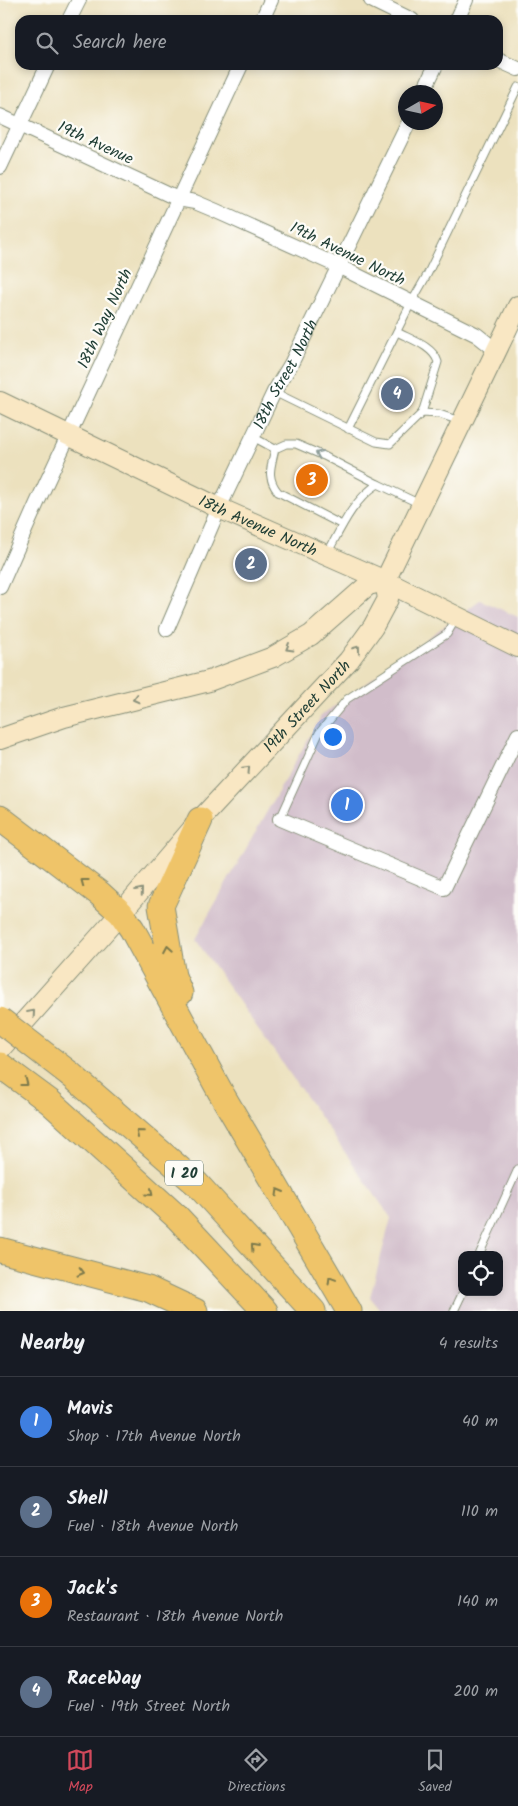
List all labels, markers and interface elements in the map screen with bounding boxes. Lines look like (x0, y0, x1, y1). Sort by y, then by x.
search box (15, 15, 503, 70)
text: Search here (73, 28, 167, 58)
icon: search (33, 29, 61, 57)
north arrow (398, 85, 443, 130)
street label: 19th Avenue (53, 115, 137, 172)
street label: 19th Avenue North (285, 216, 409, 293)
street label: 18th Way North (71, 264, 139, 373)
street label: 18th Street North (247, 315, 325, 434)
pin: 4 (381, 375, 413, 413)
one-way arrow (315, 450, 324, 461)
pin: 3 (296, 461, 328, 499)
street label: 18th Avenue North (194, 489, 321, 564)
pin: 2 (235, 545, 267, 583)
one-way arrow (285, 641, 294, 651)
one-way arrow (351, 646, 359, 655)
street label: 19th Street North (258, 655, 357, 759)
one-way arrow (131, 693, 140, 704)
your location (320, 724, 346, 750)
one-way arrow (241, 766, 250, 775)
pin: 1 (331, 786, 363, 824)
one-way arrow (81, 879, 90, 887)
one-way arrow (134, 888, 143, 897)
one-way arrow (163, 945, 173, 953)
one-way arrow (26, 1009, 35, 1018)
one-way arrow (19, 1078, 28, 1086)
one-way arrow (135, 1130, 144, 1139)
road number: I 20 (165, 1160, 203, 1186)
one-way arrow (145, 1187, 154, 1196)
one-way arrow (275, 1189, 285, 1198)
one-way arrow (251, 1244, 260, 1253)
map controls (458, 1251, 503, 1296)
button: locate (458, 1251, 503, 1296)
one-way arrow (76, 1266, 84, 1276)
one-way arrow (327, 1277, 337, 1286)
text: Nearby (20, 1327, 85, 1360)
text: 4 results (439, 1331, 498, 1356)
text: Mavis (67, 1394, 113, 1424)
text: 1 (34, 1409, 38, 1434)
text: 40 m (462, 1409, 498, 1434)
text: Shop · 17th Avenue North (67, 1424, 241, 1449)
text: Shell (67, 1484, 108, 1514)
text: 2 (31, 1499, 41, 1524)
text: 110 m (461, 1499, 498, 1524)
text: Fuel · 18th Avenue North (67, 1514, 238, 1539)
text: Jack's (67, 1574, 118, 1604)
text: 3 (32, 1589, 40, 1614)
text: 140 m (457, 1589, 498, 1614)
text: Restaurant · 18th Avenue North (67, 1604, 283, 1629)
text: RaceWay (67, 1664, 141, 1694)
text: 4 (32, 1679, 40, 1704)
text: 200 m (454, 1679, 498, 1704)
text: Fuel · 19th Street North (67, 1694, 230, 1719)
tab: Map (66, 1746, 94, 1798)
tab: Directions (227, 1746, 285, 1798)
tab: Saved (418, 1746, 452, 1798)

